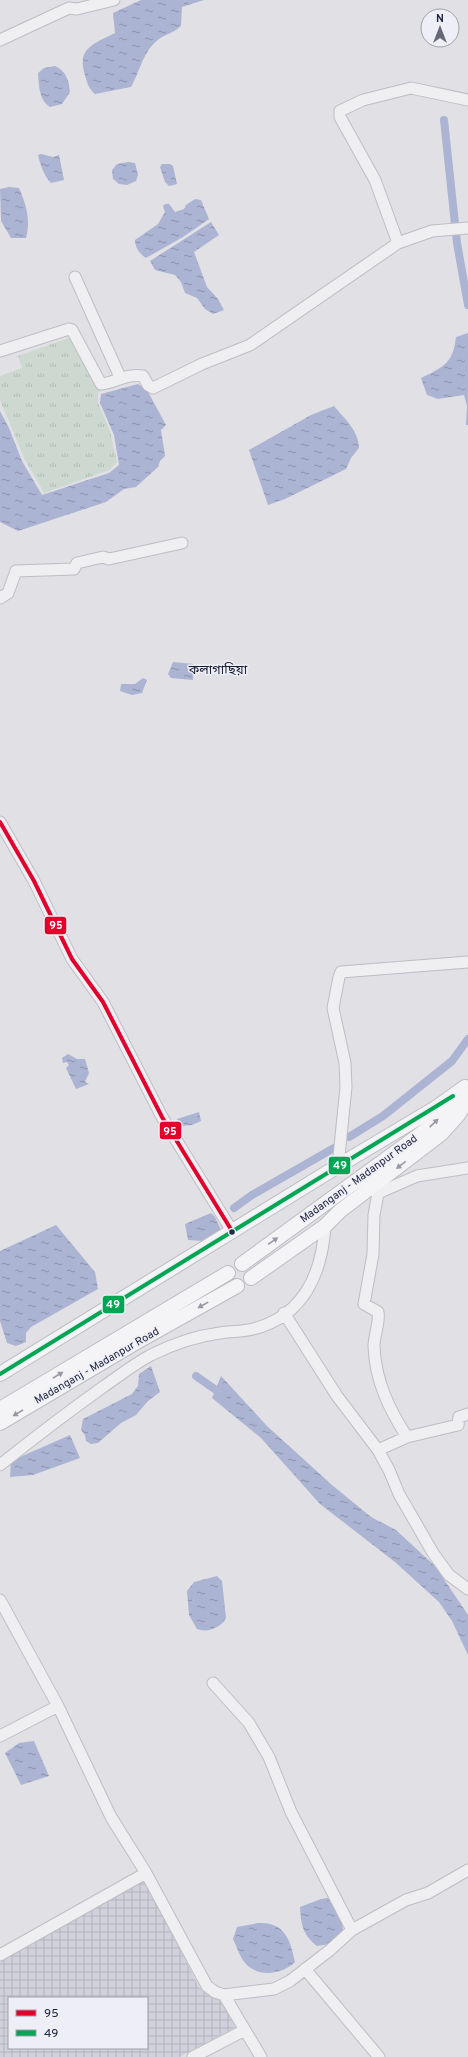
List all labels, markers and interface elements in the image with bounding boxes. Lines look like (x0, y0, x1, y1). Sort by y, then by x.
north arrow (420, 8, 460, 48)
text: N (436, 12, 444, 26)
district label: কলাগাছিয়া (188, 662, 248, 679)
line badge: 95 (44, 916, 67, 935)
text: 95 (49, 919, 63, 933)
one-way arrow (429, 1118, 439, 1128)
line badge: 95 (159, 1121, 182, 1140)
text: 95 (163, 1125, 177, 1139)
street label: Madanganj - Madanpur Road (298, 1132, 420, 1226)
line badge: 49 (328, 1156, 351, 1175)
text: 49 (333, 1159, 347, 1173)
one-way arrow (395, 1160, 406, 1169)
unlabelled marker (227, 1227, 237, 1237)
one-way arrow (268, 1237, 279, 1245)
line badge: 49 (102, 1295, 125, 1314)
text: 49 (106, 1298, 120, 1312)
one-way arrow (197, 1302, 209, 1309)
street label: Madanganj - Madanpur Road (32, 1325, 162, 1407)
one-way arrow (52, 1371, 64, 1378)
one-way arrow (12, 1409, 24, 1416)
legend (8, 1997, 148, 2049)
text: 95 (44, 2006, 59, 2022)
text: 49 (44, 2026, 58, 2042)

